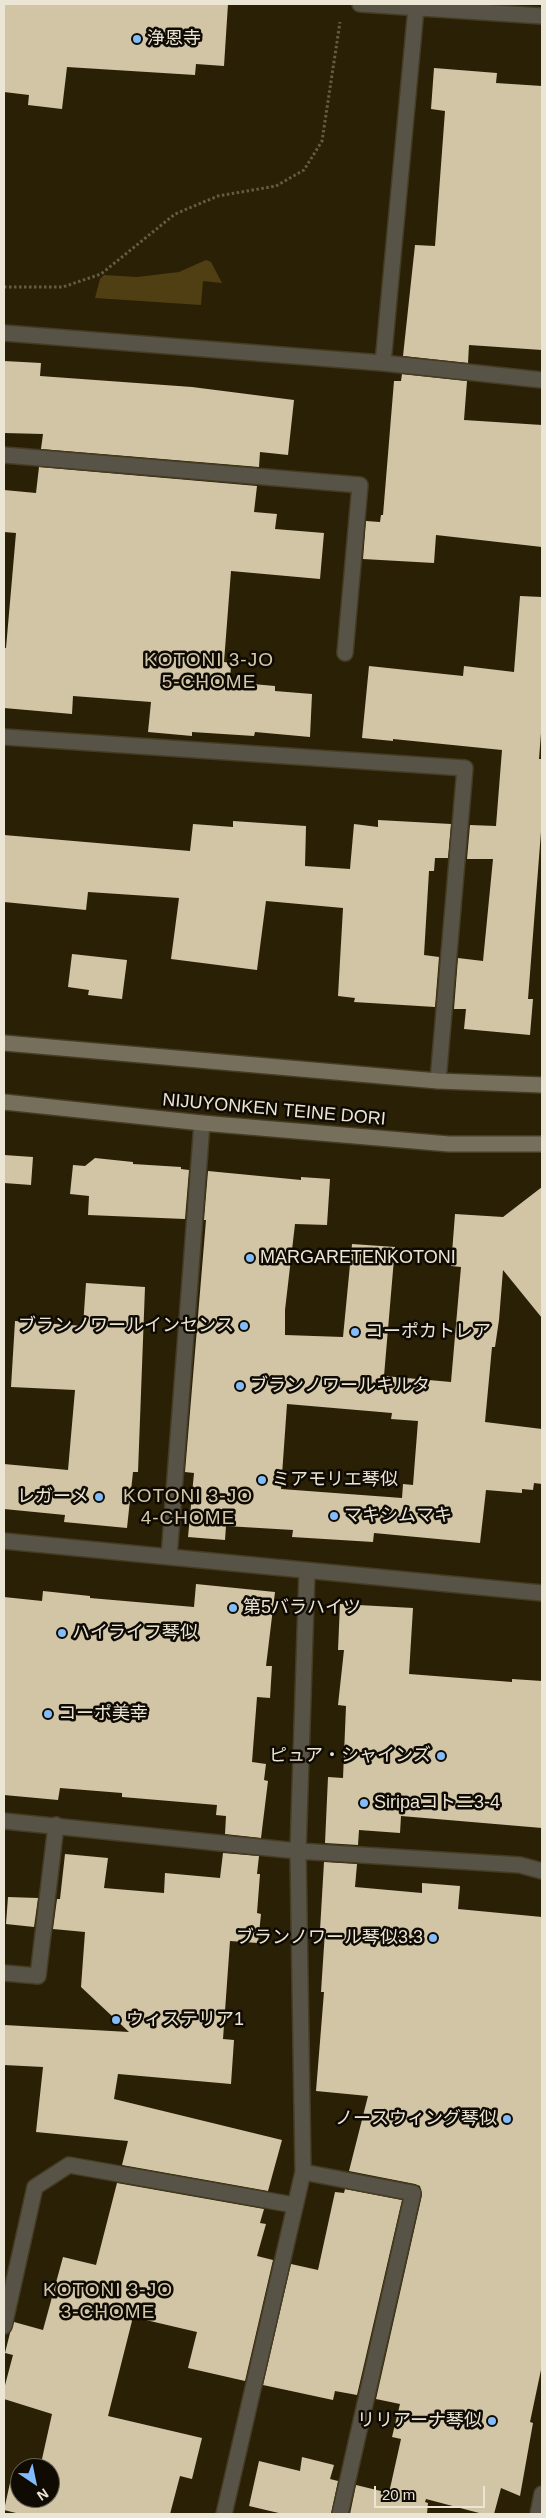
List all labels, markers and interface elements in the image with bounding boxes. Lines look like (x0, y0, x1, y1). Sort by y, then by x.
place label: 浄恩寺 (147, 28, 201, 50)
marker: 浄恩寺 (131, 33, 143, 45)
district label: KOTONI 3-JO 5-CHOME (143, 650, 275, 694)
street label: NIJUYONKEN TEINE DORI (161, 1089, 387, 1131)
place label: MARGARETENKOTONI (260, 1247, 456, 1269)
marker: MARGARETENKOTONI (244, 1252, 256, 1264)
place label: ブランノワールインセンス (18, 1315, 234, 1337)
marker: ブランノワールインセンス (238, 1320, 250, 1332)
place label: コーポカトレア (365, 1321, 491, 1343)
marker: コーポカトレア (349, 1326, 361, 1338)
place label: ブランノワールキルタ (250, 1375, 430, 1397)
marker: ブランノワールキルタ (234, 1380, 246, 1392)
place label: ミアモリエ琴似 (272, 1469, 398, 1491)
marker: ミアモリエ琴似 (256, 1474, 268, 1486)
place label: レガーメ (17, 1486, 89, 1508)
district label: KOTONI 3-JO 4-CHOME (122, 1486, 254, 1530)
marker: レガーメ (93, 1491, 105, 1503)
place label: マキシムマキ (344, 1505, 452, 1527)
marker: マキシムマキ (328, 1510, 340, 1522)
place label: 第5バラハイツ (243, 1597, 361, 1619)
marker: 第5バラハイツ (227, 1602, 239, 1614)
place label: ハイライフ琴似 (72, 1622, 198, 1644)
marker: ハイライフ琴似 (56, 1627, 68, 1639)
place label: コーポ美幸 (58, 1703, 148, 1725)
marker: コーポ美幸 (42, 1708, 54, 1720)
place label: ピュア・シャインズ (269, 1745, 431, 1767)
marker: ピュア・シャインズ (435, 1750, 447, 1762)
place label: Siripaコトニ3-4 (374, 1792, 500, 1814)
marker: Siripaコトニ3-4 (358, 1797, 370, 1809)
place label: ブランノワール琴似3.3 (236, 1927, 423, 1949)
marker: ブランノワール琴似3.3 (427, 1932, 439, 1944)
place label: ウィステリア1 (126, 2009, 244, 2031)
marker: ウィステリア1 (110, 2014, 122, 2026)
place label: ノースウィング琴似 (335, 2108, 497, 2130)
marker: ノースウィング琴似 (501, 2113, 513, 2125)
district label: KOTONI 3-JO 3-CHOME (42, 2280, 174, 2324)
place label: リリアーナ琴似 (357, 2410, 482, 2432)
marker: リリアーナ琴似 (486, 2415, 498, 2427)
north arrow (10, 2458, 60, 2508)
scale bar (376, 2476, 487, 2508)
text: N (34, 2485, 51, 2504)
text: 20 m (382, 2486, 415, 2503)

